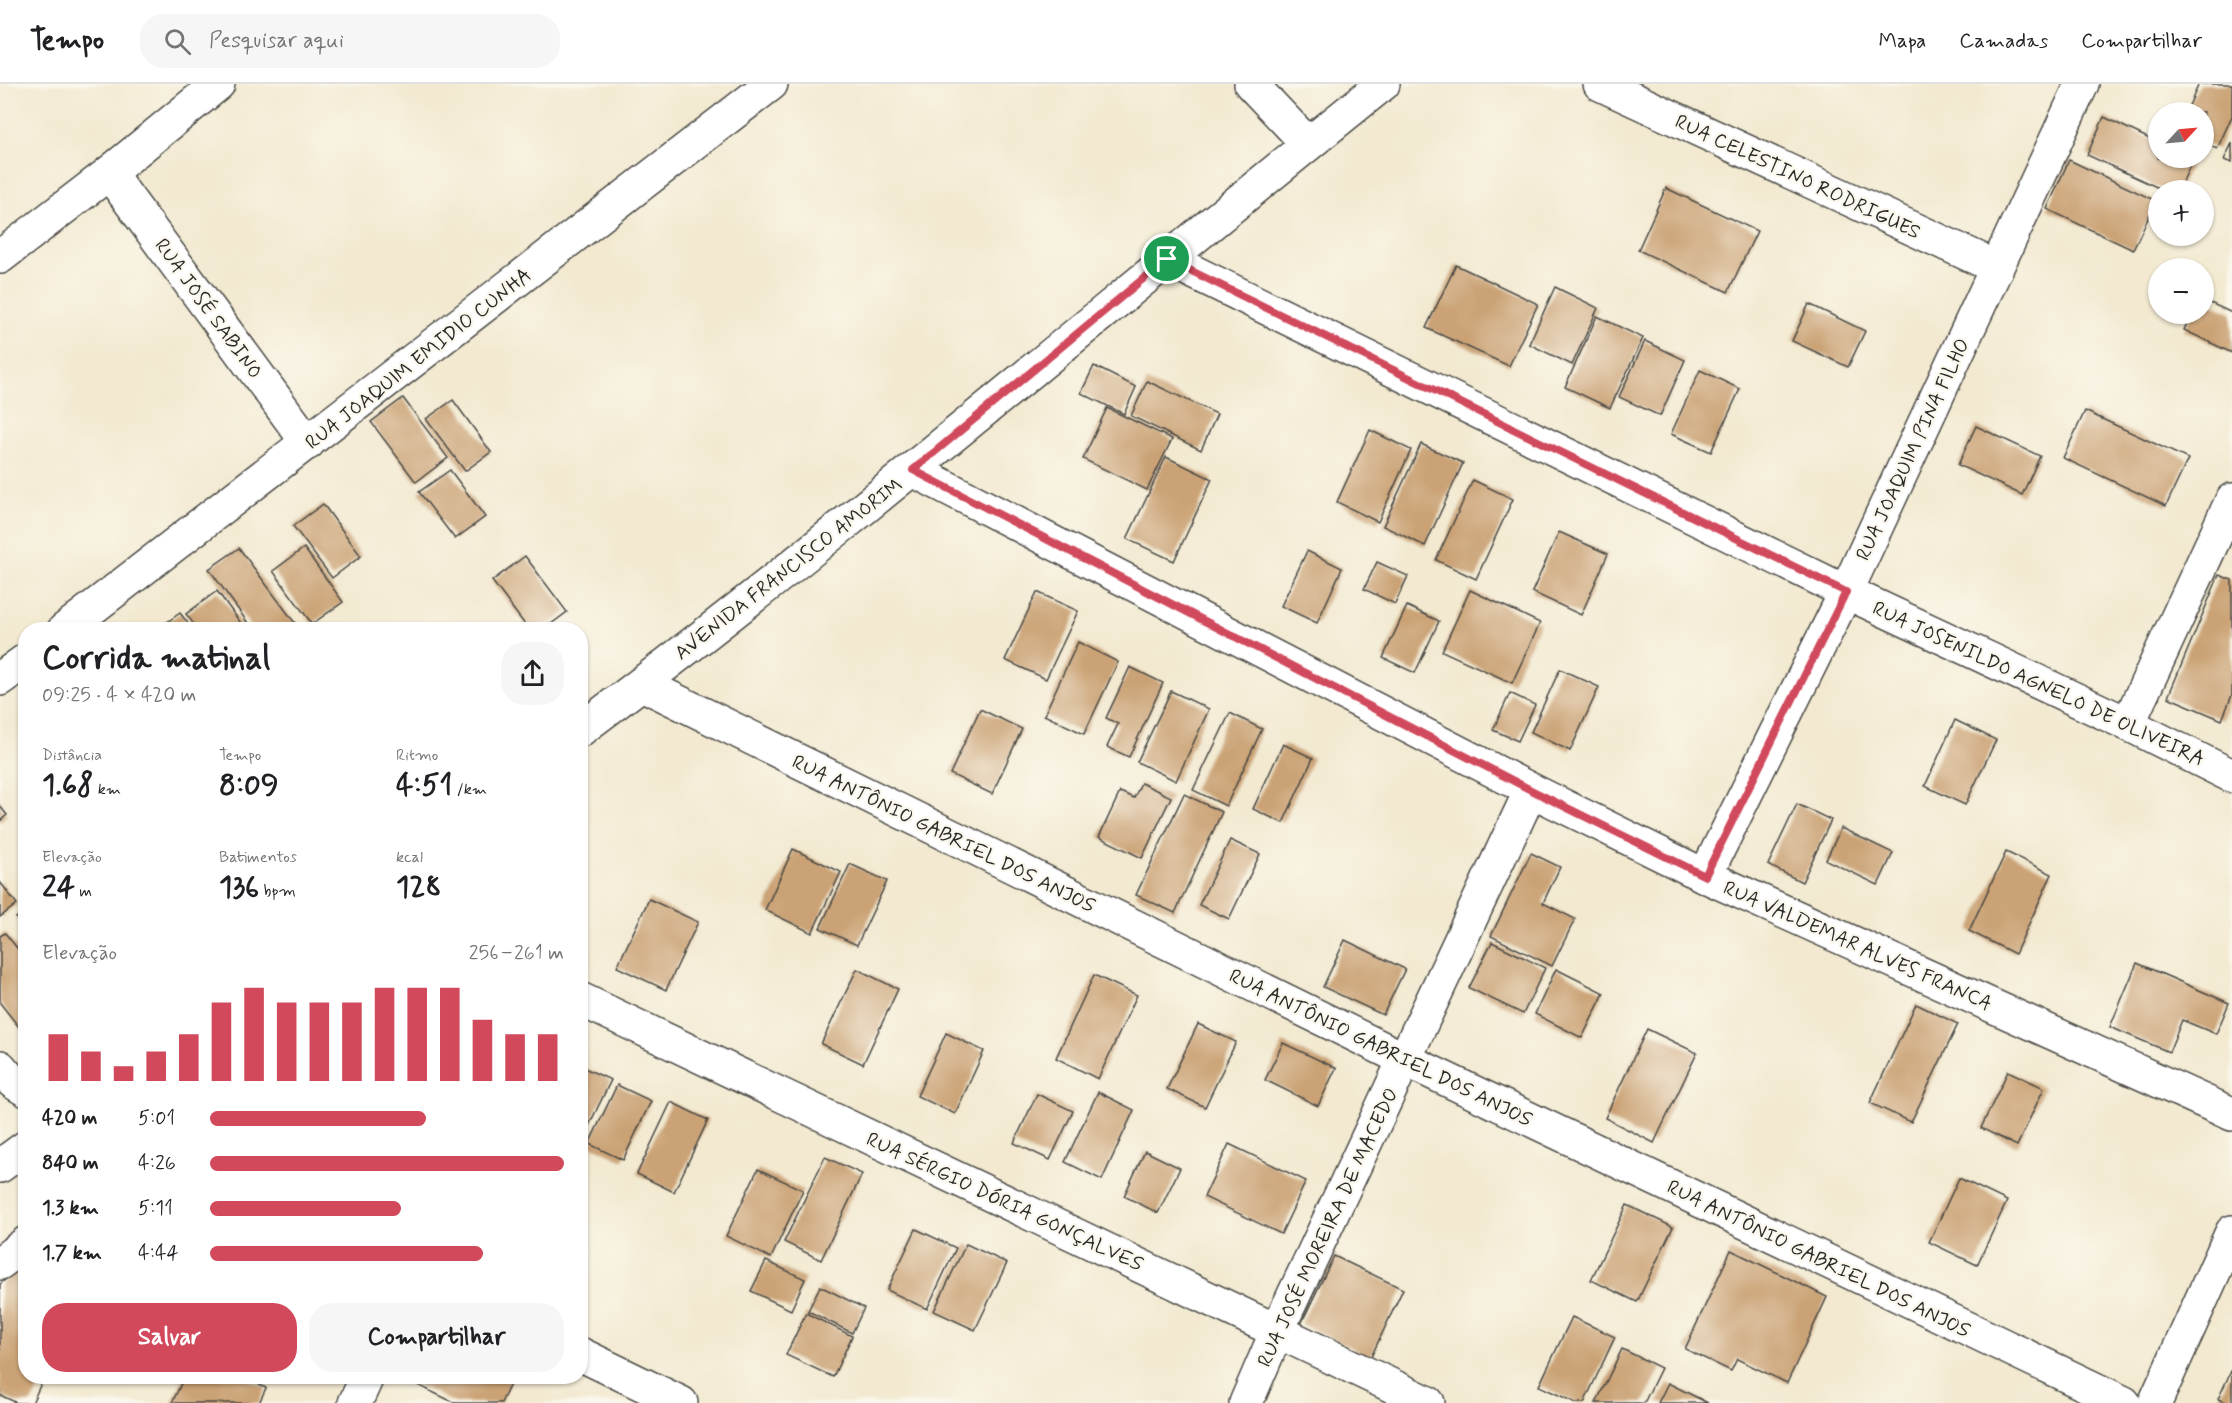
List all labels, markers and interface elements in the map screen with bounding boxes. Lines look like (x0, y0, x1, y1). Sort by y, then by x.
search box (140, 14, 560, 68)
text: Tempo (30, 23, 104, 60)
icon: search (161, 25, 194, 58)
text: Pesquisar aqui (209, 27, 344, 55)
text: Mapa (1878, 27, 1926, 55)
text: Camadas (1959, 27, 2048, 55)
text: Compartilhar (2081, 27, 2202, 55)
north arrow (2148, 102, 2214, 168)
map controls (2148, 102, 2214, 324)
street label: RUA CELESTINO RODRIGUES (1670, 109, 1924, 246)
button: + (2148, 180, 2214, 246)
street label: RUA JOSÉ SABINO (148, 233, 268, 385)
pin (1141, 233, 1192, 284)
icon: arrive (1150, 242, 1183, 275)
button: − (2148, 258, 2214, 324)
street label: RUA JOAQUIM EMIDIO CUNHA (300, 262, 538, 456)
street label: RUA JOAQUIM PINA FILHO (1850, 334, 1977, 565)
street label: AVENIDA FRANCISCO AMORIM (669, 472, 909, 667)
street label: RUA JOSENILDO AGNELO DE OLIVEIRA (1868, 595, 2209, 773)
text: Corrida matinal (42, 637, 270, 681)
button: share (501, 642, 564, 705)
text: 09:25 · 4 × 420 m (42, 682, 197, 709)
text: Distância (42, 745, 102, 766)
text: Tempo (219, 745, 261, 766)
text: Ritmo (396, 745, 438, 766)
street label: RUA ANTÔNIO GABRIEL DOS ANJOS (787, 749, 1100, 920)
text: 1.68 (42, 766, 93, 805)
text: 8:09 (219, 766, 279, 805)
text: 4:51 (396, 766, 452, 805)
text: km (93, 779, 121, 800)
text: /km (452, 779, 487, 800)
text: Elevação (42, 847, 102, 868)
text: Batimentos (219, 847, 297, 868)
text: kcal (396, 847, 423, 868)
text: 24 (42, 868, 75, 907)
text: 136 (219, 868, 259, 907)
text: 128 (396, 868, 441, 907)
street label: RUA VALDEMAR ALVES FRANCA (1719, 875, 1996, 1018)
text: m (75, 881, 92, 902)
text: bpm (259, 881, 296, 902)
text: Elevação (42, 940, 117, 967)
text: 256–261 m (469, 940, 564, 967)
street label: RUA ANTÔNIO GABRIEL DOS ANJOS (1224, 963, 1537, 1134)
street label: RUA JOSÉ MOREIRA DE MACEDO (1252, 1084, 1405, 1372)
text: 420 m (42, 1105, 98, 1132)
text: 5:01 (138, 1105, 175, 1132)
street label: RUA SÉRGIO DÓRIA GONÇALVES (862, 1126, 1147, 1278)
text: 840 m (42, 1150, 99, 1177)
text: 4:26 (138, 1150, 176, 1177)
street label: RUA ANTÔNIO GABRIEL DOS ANJOS (1662, 1174, 1975, 1345)
text: 1.3 km (42, 1195, 99, 1222)
text: 5:11 (138, 1195, 173, 1222)
text: 1.7 km (42, 1240, 102, 1267)
text: 4:44 (138, 1240, 179, 1267)
button: Salvar (42, 1303, 297, 1372)
button: Compartilhar (309, 1303, 564, 1372)

